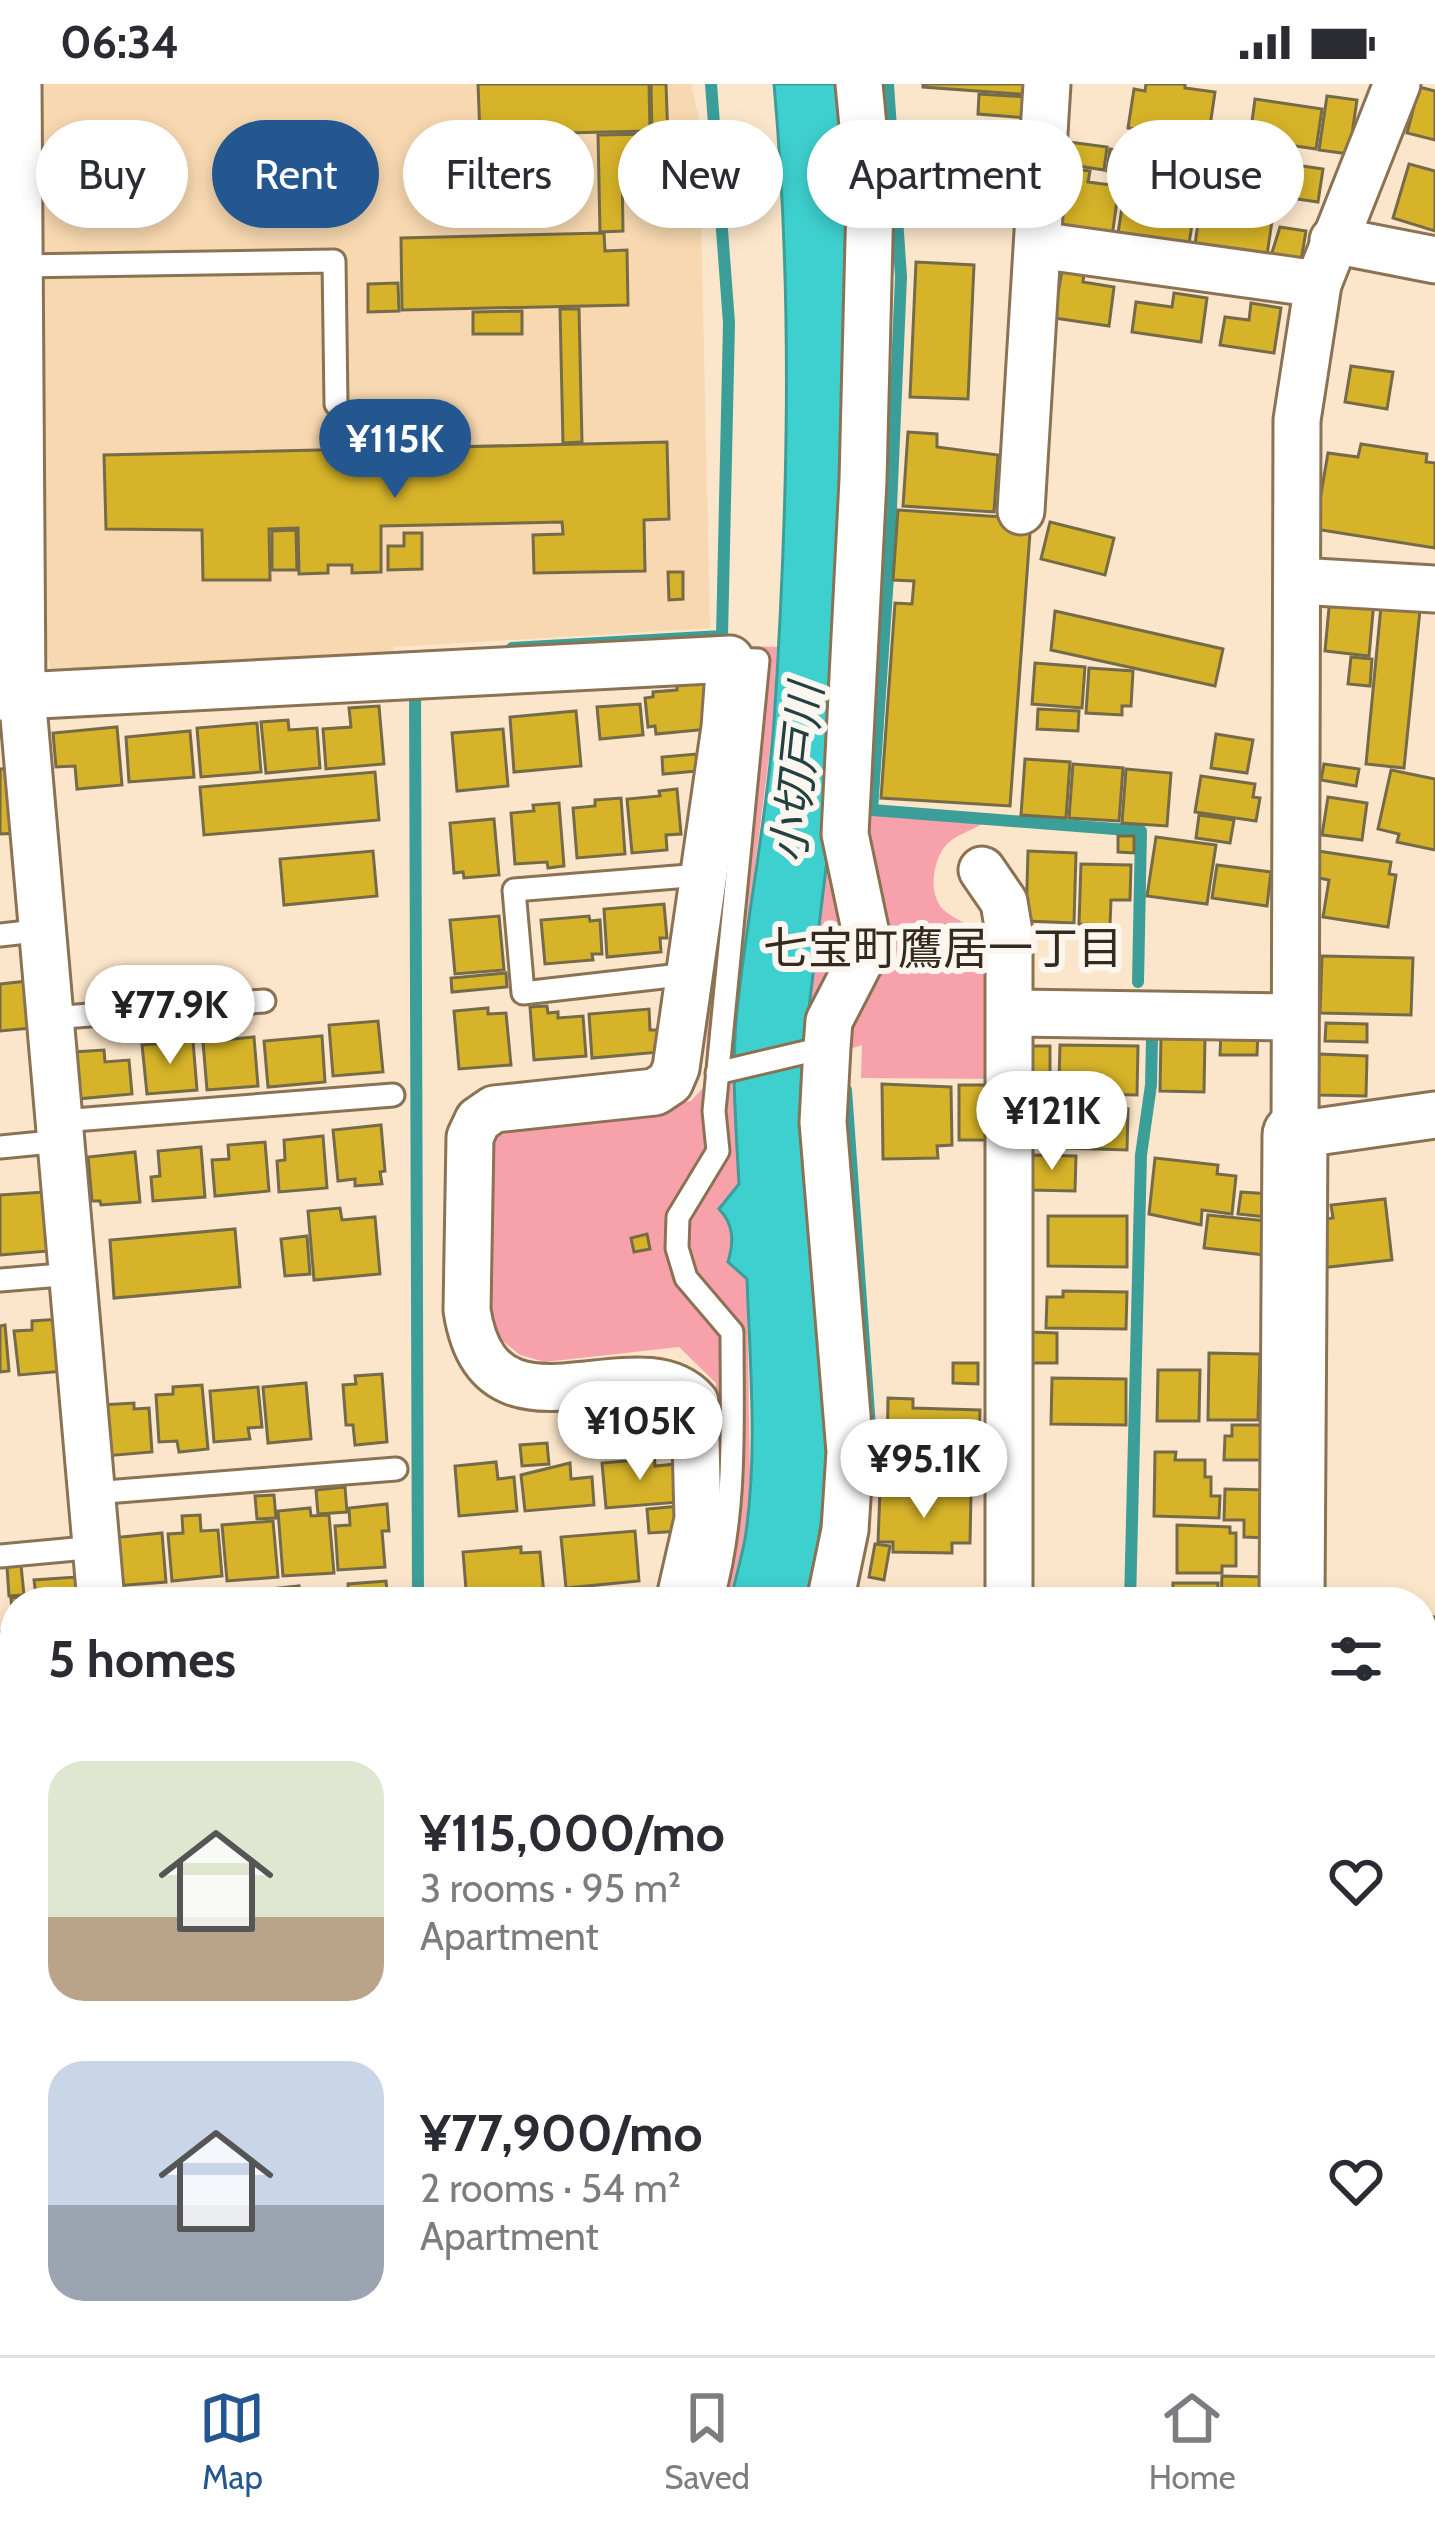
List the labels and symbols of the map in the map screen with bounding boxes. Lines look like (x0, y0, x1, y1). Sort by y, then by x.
pin: ¥115K (311, 399, 479, 501)
water label: 小切戸川 (761, 677, 834, 865)
district label: 七宝町鷹居一丁目 (763, 921, 1123, 975)
pin: ¥77.9K (72, 965, 268, 1067)
pin: ¥121K (968, 1071, 1136, 1173)
pin: ¥105K (556, 1381, 724, 1483)
pin: ¥95.1K (826, 1419, 1022, 1521)

